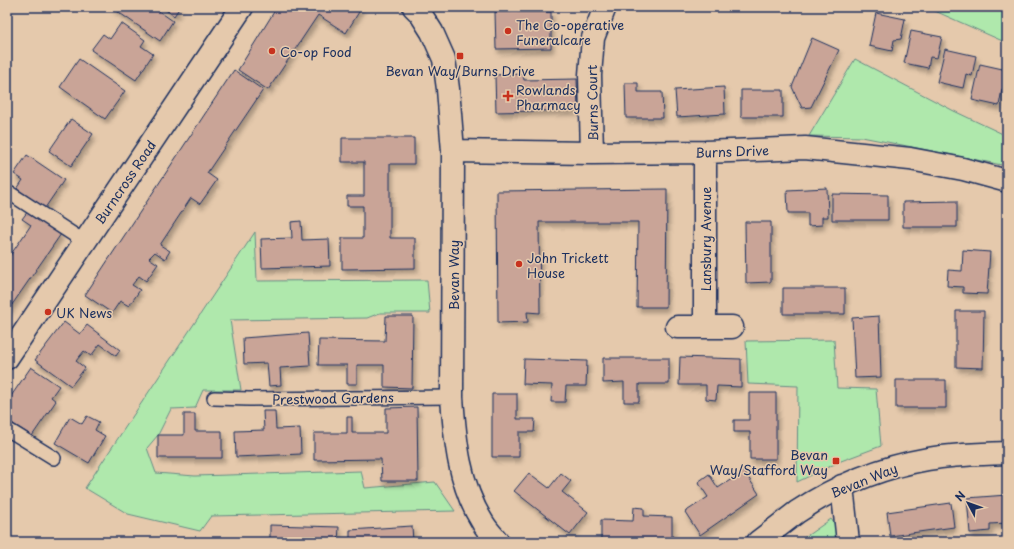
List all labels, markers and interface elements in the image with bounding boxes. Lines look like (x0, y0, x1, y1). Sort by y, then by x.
place label: The Co-operative Funeralcare (516, 15, 624, 49)
marker: The Co-operative Funeralcare (503, 26, 513, 36)
place label: Co-op Food (280, 42, 352, 61)
marker: Co-op Food (267, 46, 277, 56)
marker: Bevan Way/Burns Drive (455, 51, 465, 61)
place label: Bevan Way/Burns Drive (385, 61, 535, 80)
street label: Burns Court (582, 65, 602, 141)
place label: Rowlands Pharmacy (516, 80, 581, 114)
marker: Rowlands Pharmacy (503, 91, 513, 101)
street label: Burncross Road (90, 136, 160, 228)
street label: Burns Drive (695, 140, 769, 162)
street label: Lansbury Avenue (696, 187, 715, 291)
street label: Bevan Way (444, 240, 463, 310)
place label: John Trickett House (527, 248, 609, 282)
marker: John Trickett House (514, 259, 524, 269)
place label: UK News (56, 303, 112, 322)
marker: UK News (43, 307, 53, 317)
street label: Prestwood Gardens (272, 387, 394, 409)
place label: Bevan Way/Stafford Way (710, 445, 828, 479)
marker: Bevan Way/Stafford Way (831, 456, 841, 466)
street label: Bevan Way (828, 458, 900, 502)
north arrow (948, 483, 988, 523)
text: N (951, 487, 970, 505)

